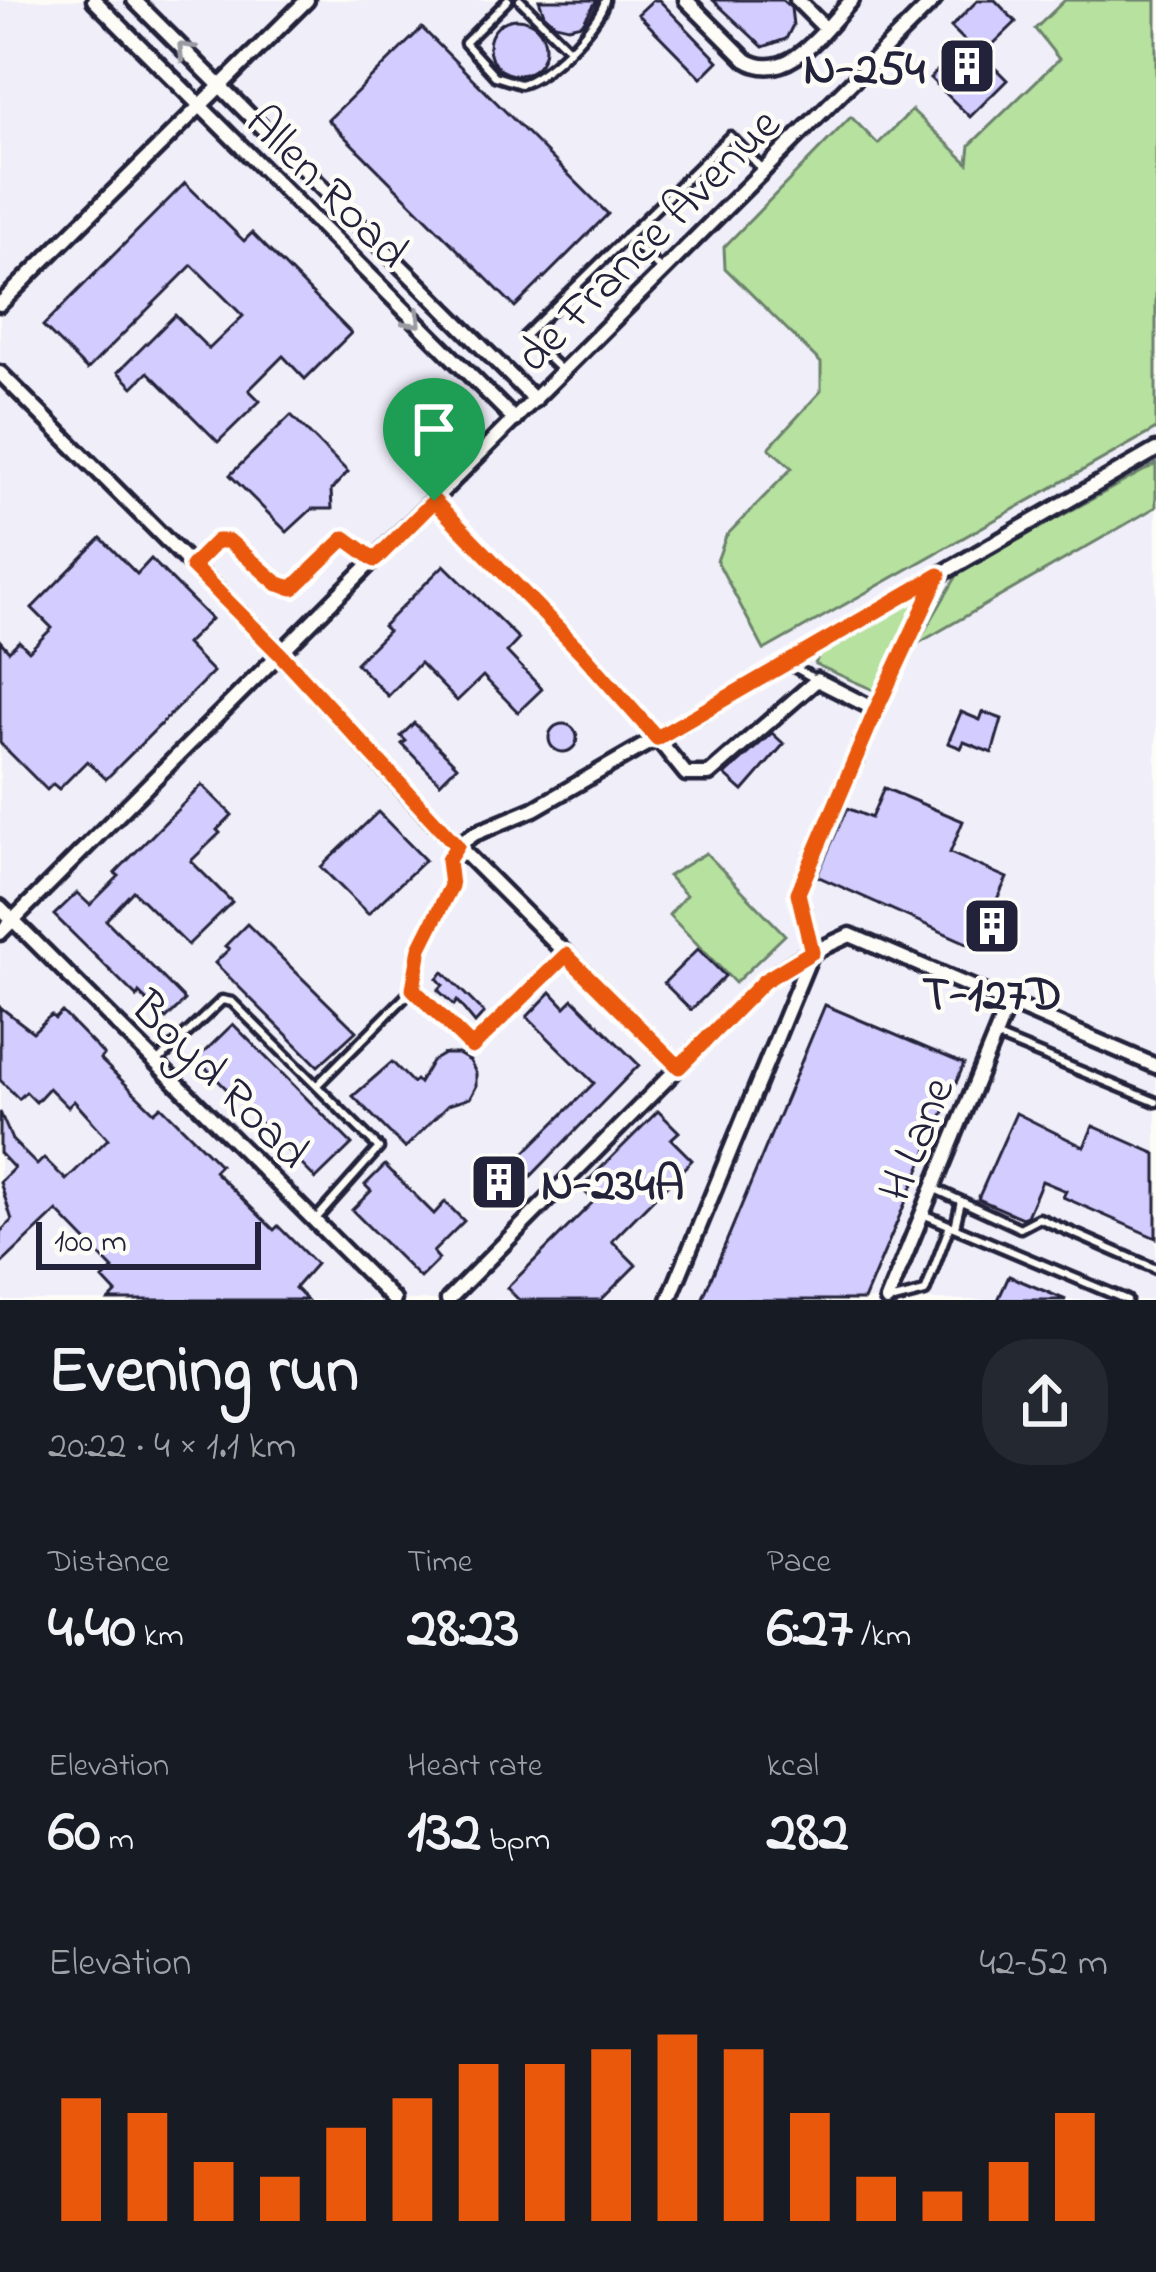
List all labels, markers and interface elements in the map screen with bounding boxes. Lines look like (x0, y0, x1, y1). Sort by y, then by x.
building icon: N-254 (936, 35, 998, 97)
place label: N-254 (804, 36, 925, 106)
one-way arrow (177, 42, 199, 64)
street label: Allen Road (227, 91, 424, 287)
street label: de France Avenue (501, 93, 799, 390)
one-way arrow (400, 306, 422, 328)
pin (383, 378, 485, 501)
icon: arrive (401, 396, 467, 462)
building icon: T-127D (961, 895, 1023, 957)
place label: T-127D (922, 962, 1062, 1032)
street label: Boyd Road (112, 975, 324, 1187)
street label: H Lane (862, 1067, 975, 1213)
building icon: N-234A (468, 1151, 530, 1213)
place label: N-234A (541, 1152, 684, 1222)
scale bar (36, 1216, 261, 1269)
text: 100 m (54, 1219, 127, 1267)
text: Evening run (48, 1326, 359, 1422)
button: share (982, 1339, 1108, 1465)
text: 20:22 · 4 × 1.1 km (48, 1419, 296, 1476)
text: Distance (48, 1539, 170, 1587)
text: Time (407, 1539, 473, 1587)
text: Pace (767, 1539, 831, 1587)
text: 4.40 (48, 1587, 136, 1674)
text: 28:23 (407, 1587, 519, 1674)
text: 6:27 (767, 1587, 853, 1674)
text: km (136, 1613, 184, 1661)
text: /km (853, 1613, 911, 1661)
text: Elevation (48, 1743, 169, 1791)
text: Heart rate (407, 1743, 543, 1791)
text: kcal (767, 1743, 819, 1791)
text: 60 (48, 1791, 100, 1878)
text: 132 (407, 1791, 481, 1878)
text: 282 (767, 1791, 849, 1878)
text: m (100, 1817, 134, 1865)
text: bpm (481, 1817, 550, 1865)
text: Elevation (48, 1936, 191, 1993)
text: 42–52 m (980, 1936, 1108, 1993)

